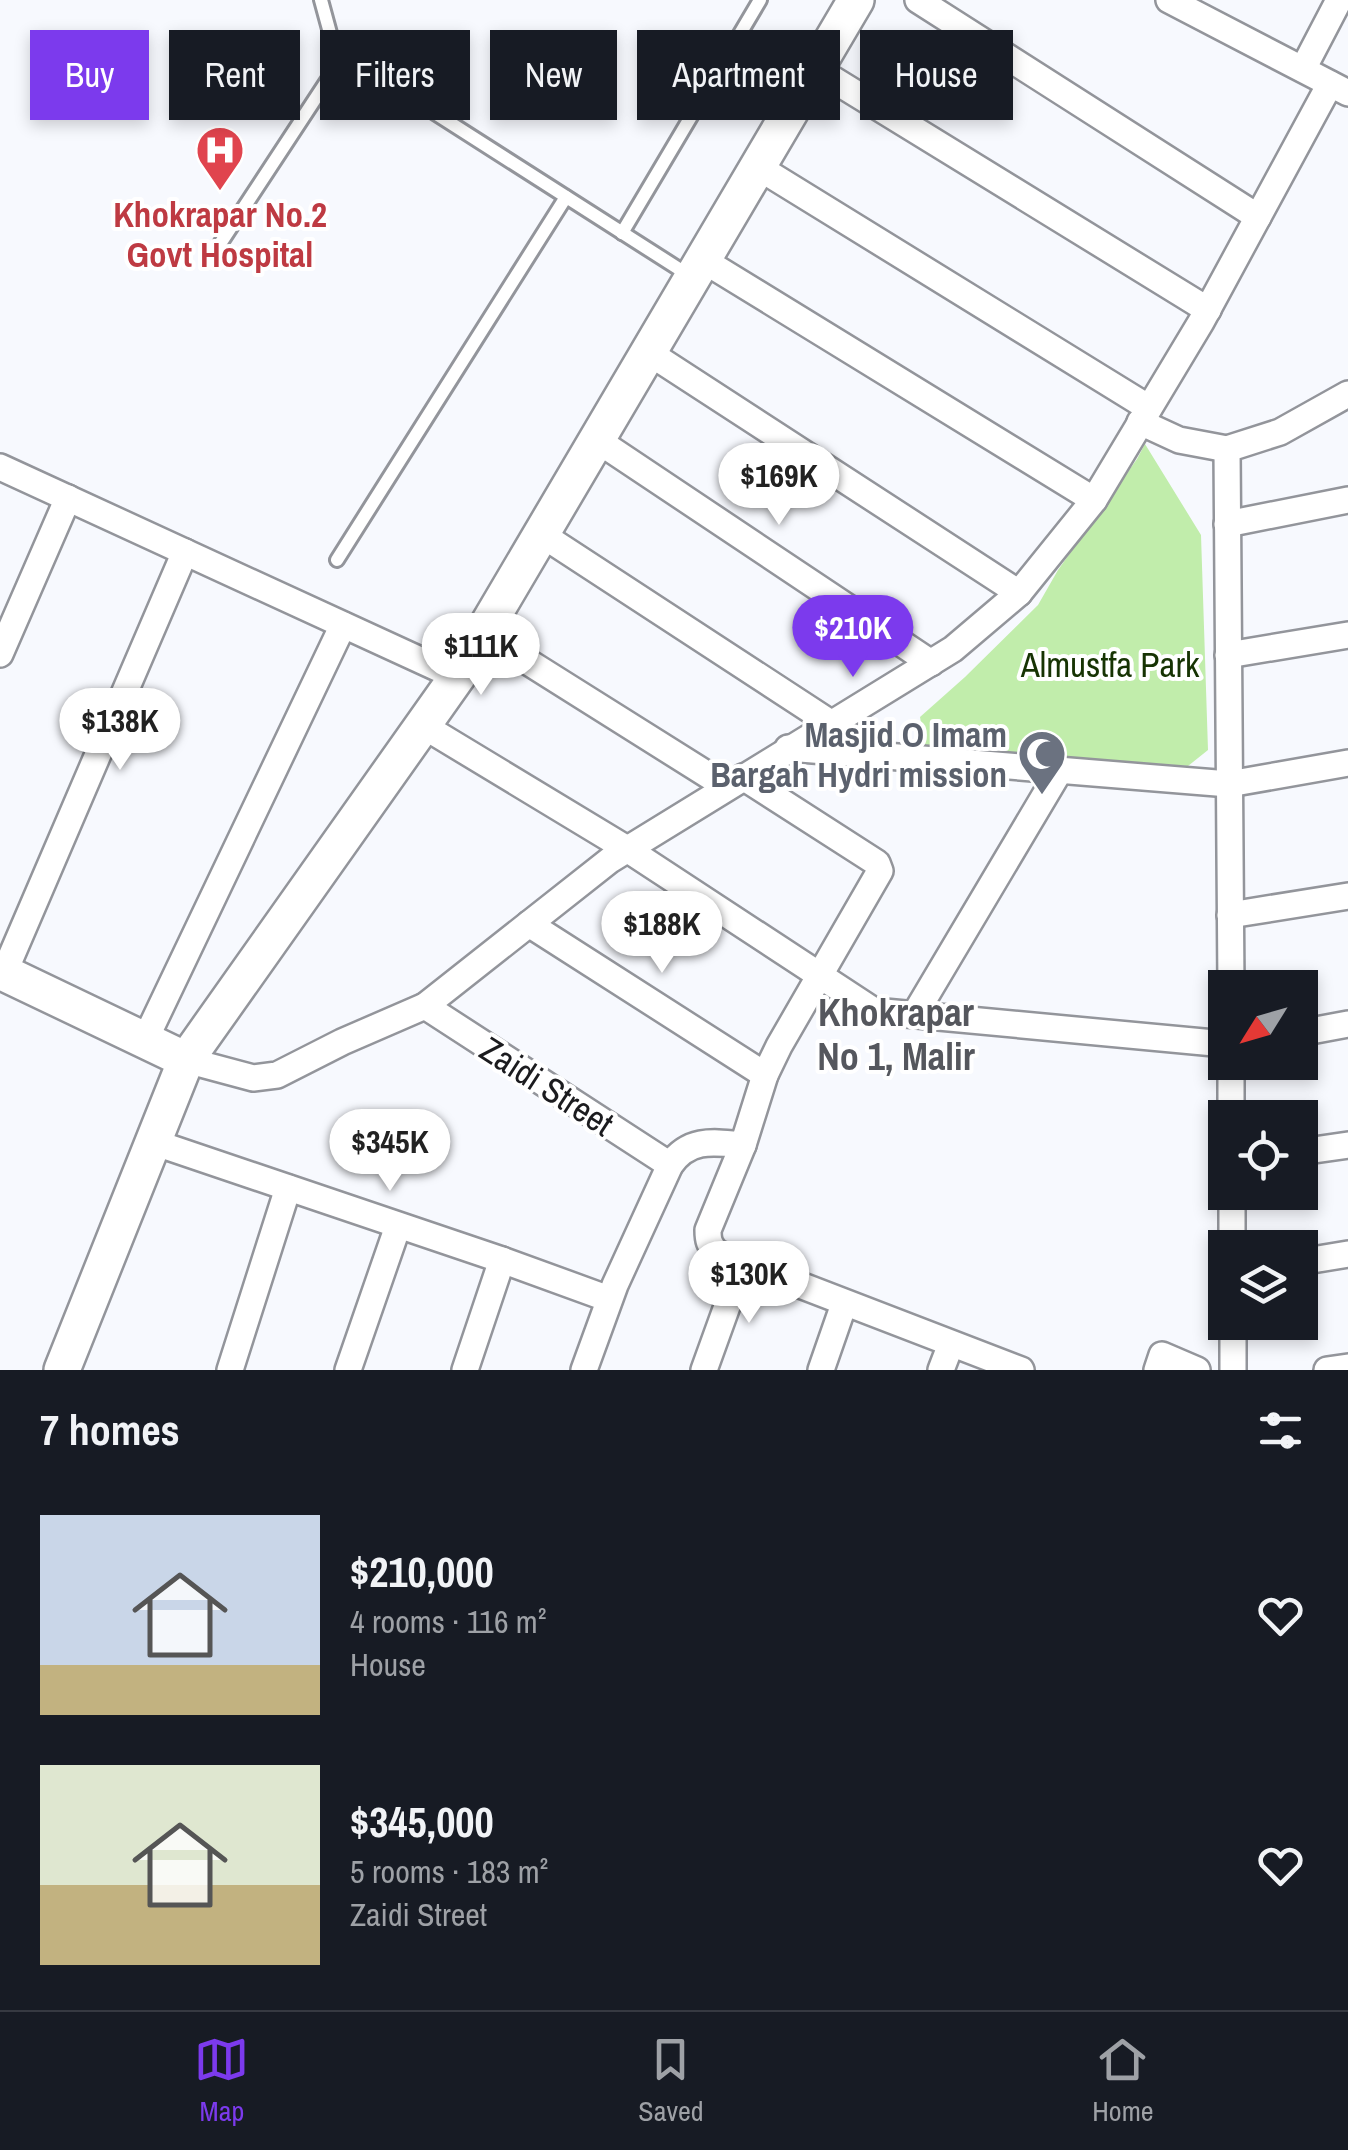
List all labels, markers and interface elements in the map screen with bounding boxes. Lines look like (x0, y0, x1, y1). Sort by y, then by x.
chip: Buy (30, 30, 149, 120)
chip: Rent (169, 30, 300, 120)
chip: Filters (320, 30, 470, 120)
chip: New (490, 30, 617, 120)
chip: Apartment (637, 30, 840, 120)
chip: House (860, 30, 1013, 120)
hospital icon: Khokrapar No.2 Govt Hospital (194, 124, 246, 192)
place label: Khokrapar No.2 Govt Hospital (113, 191, 327, 278)
pin: $169K (709, 443, 849, 528)
text: $169K (740, 454, 818, 497)
pin: $210K (783, 595, 923, 680)
text: $210K (814, 606, 892, 649)
pin: $111K (411, 613, 551, 698)
text: $111K (444, 624, 518, 667)
park label: Almustfa Park (1020, 641, 1200, 688)
pin: $138K (50, 688, 190, 773)
text: $138K (81, 699, 159, 742)
place label: Masjid O Imam Bargah Hydri mission (710, 711, 1007, 798)
mosque icon: Masjid O Imam Bargah Hydri mission (1016, 728, 1068, 796)
pin: $188K (592, 891, 732, 976)
text: $188K (623, 902, 701, 945)
north arrow (1208, 970, 1318, 1080)
map controls (1208, 970, 1318, 1340)
district label: Khokrapar No 1, Malir (817, 987, 976, 1082)
street label: Zaidi Street (471, 1025, 623, 1147)
button: locate (1208, 1100, 1318, 1210)
pin: $345K (320, 1109, 460, 1194)
text: $345K (351, 1120, 429, 1163)
button: layers (1208, 1230, 1318, 1340)
pin: $130K (679, 1241, 819, 1326)
text: $130K (710, 1252, 788, 1295)
text: 7 homes (40, 1402, 180, 1458)
icon: filters (1253, 1403, 1308, 1458)
text: $210,000 (350, 1544, 494, 1600)
icon: home (120, 1555, 240, 1675)
icon: heart (1253, 1588, 1308, 1643)
text: 4 rooms · 116 m² (350, 1600, 546, 1643)
text: House (350, 1643, 426, 1686)
text: $345,000 (350, 1794, 494, 1850)
icon: home (120, 1805, 240, 1925)
icon: heart (1253, 1838, 1308, 1893)
text: 5 rooms · 183 m² (350, 1850, 548, 1893)
text: Zaidi Street (350, 1893, 487, 1936)
tab: Map (194, 2032, 249, 2130)
tab: Saved (638, 2032, 703, 2130)
tab: Home (1092, 2032, 1154, 2130)

